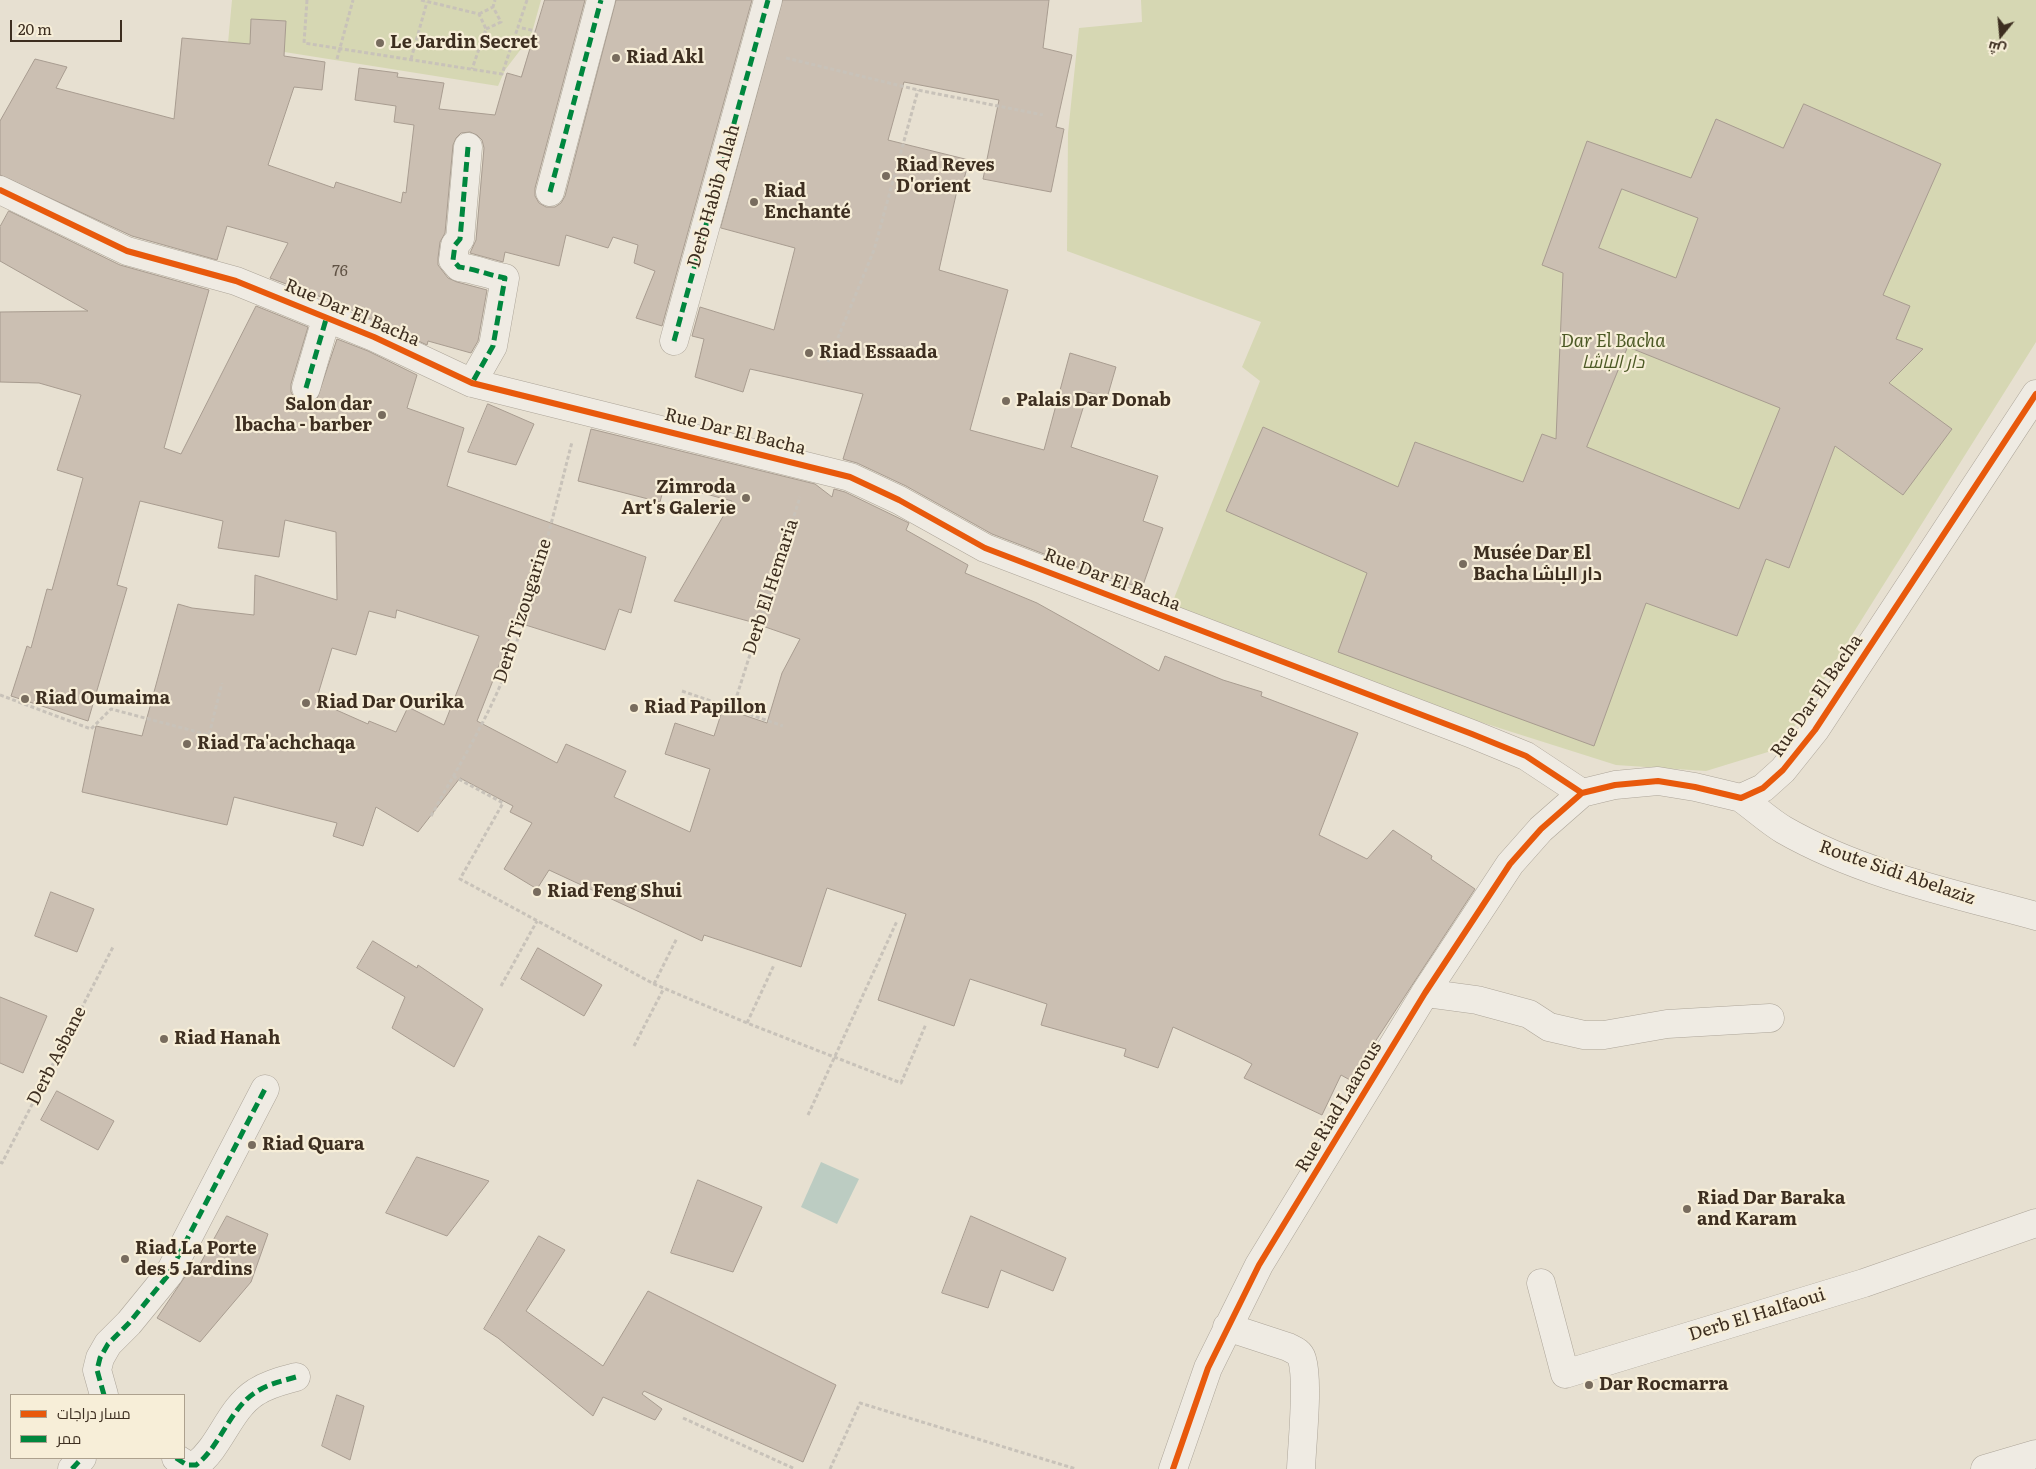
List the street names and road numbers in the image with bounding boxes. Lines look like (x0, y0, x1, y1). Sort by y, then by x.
street label: Derb Habib Allah (683, 122, 745, 270)
street label: Rue Dar El Bacha (281, 275, 423, 351)
street label: Rue Dar El Bacha (662, 404, 808, 460)
street label: Derb El Hemaria (739, 516, 803, 658)
street label: Derb Tizougarine (489, 536, 557, 686)
street label: Rue Dar El Bacha (1040, 544, 1184, 616)
street label: Rue Dar El Bacha (1767, 630, 1867, 762)
street label: Route Sidi Abelaziz (1816, 836, 1978, 910)
street label: Derb Asbane (23, 1003, 91, 1109)
street label: Rue Riad Laarous (1291, 1038, 1387, 1176)
street label: Derb El Halfaoui (1686, 1284, 1828, 1346)

